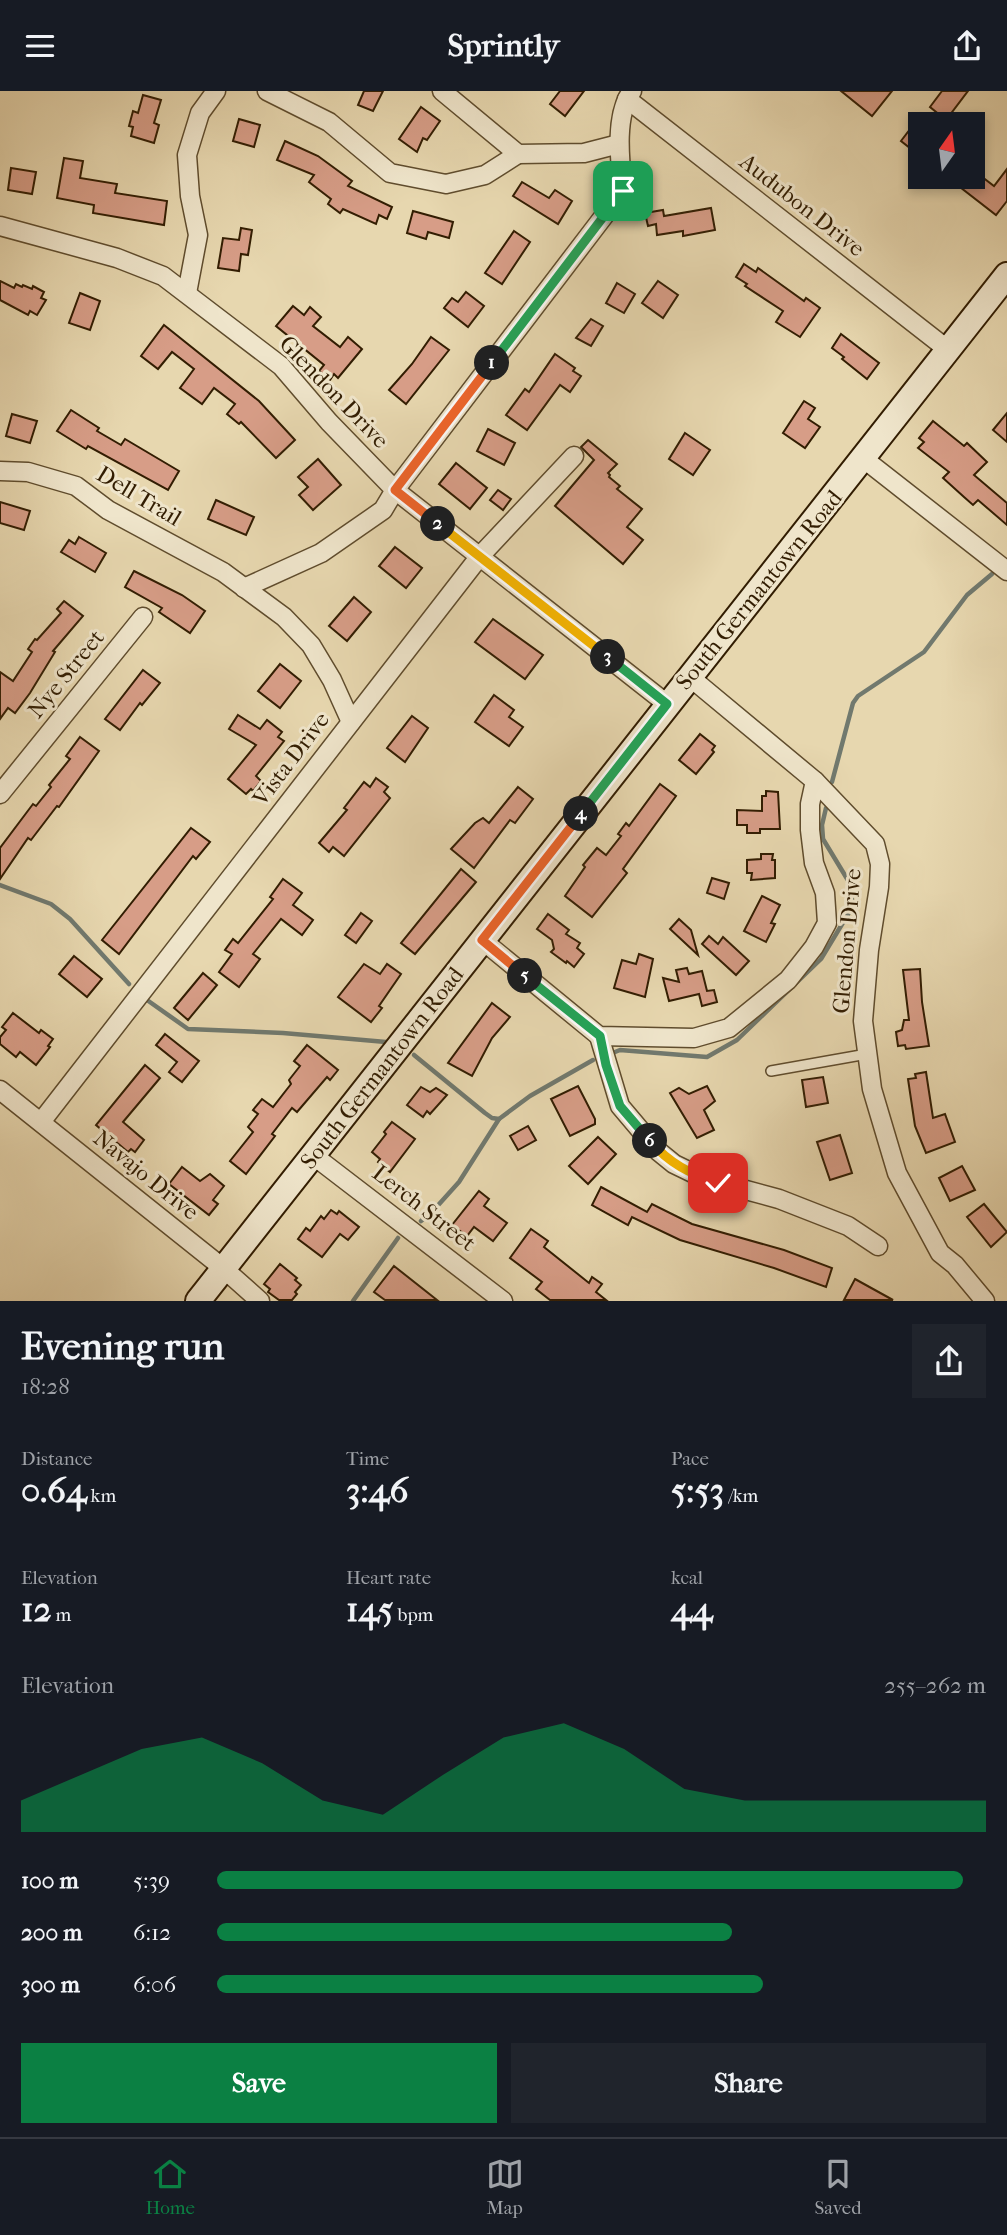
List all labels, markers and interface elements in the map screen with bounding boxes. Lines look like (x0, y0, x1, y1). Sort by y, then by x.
icon: menu (21, 27, 59, 65)
text: Sprintly (448, 27, 559, 64)
icon: share (948, 27, 986, 65)
north arrow (908, 112, 985, 189)
map controls (908, 112, 985, 189)
street label: Audubon Drive (733, 147, 870, 262)
pin (593, 161, 653, 221)
icon: arrive (604, 172, 642, 210)
street label: Glendon Drive (274, 330, 394, 454)
pin: 1 (475, 345, 510, 381)
text: 1 (488, 351, 495, 373)
street label: Dell Trail (92, 460, 187, 532)
street label: South Germantown Road (670, 484, 848, 695)
pin: 2 (420, 507, 456, 541)
text: 2 (433, 512, 442, 534)
street label: Nye Street (22, 624, 110, 724)
pin: 3 (590, 639, 626, 675)
text: 3 (604, 645, 611, 667)
street label: Vista Drive (246, 707, 335, 812)
pin: 4 (564, 797, 598, 831)
text: 4 (575, 802, 586, 824)
street label: Glendon Drive (827, 867, 867, 1015)
pin: 5 (508, 959, 542, 994)
street label: South Germantown Road (295, 961, 470, 1174)
text: 5 (520, 964, 529, 986)
pin: 6 (632, 1123, 668, 1159)
street label: Navajo Drive (88, 1124, 204, 1226)
text: 6 (644, 1129, 655, 1151)
pin (688, 1153, 748, 1213)
street label: Lerch Street (367, 1159, 481, 1257)
icon: check (699, 1164, 737, 1202)
text: Evening run (21, 1324, 224, 1369)
button: share (912, 1324, 986, 1398)
text: 18:28 (21, 1373, 70, 1400)
text: Distance (21, 1448, 92, 1470)
text: Time (346, 1448, 389, 1470)
text: Pace (671, 1448, 709, 1470)
text: 0.64 (21, 1470, 87, 1511)
text: 3:46 (346, 1470, 408, 1511)
text: 5:53 (671, 1470, 724, 1511)
text: km (87, 1485, 116, 1507)
text: /km (724, 1485, 758, 1507)
text: Elevation (21, 1567, 98, 1589)
text: Heart rate (346, 1567, 431, 1589)
text: kcal (671, 1567, 703, 1589)
text: 12 (21, 1589, 52, 1630)
text: 145 (346, 1589, 393, 1630)
text: 44 (671, 1589, 713, 1630)
text: m (52, 1604, 71, 1626)
text: bpm (393, 1604, 433, 1626)
text: Elevation (21, 1672, 114, 1699)
text: 255–262 m (884, 1672, 986, 1699)
text: 100 m (21, 1867, 79, 1894)
text: 5:39 (133, 1867, 170, 1894)
text: 200 m (21, 1919, 82, 1946)
text: 6:12 (133, 1919, 171, 1946)
text: 300 m (21, 1971, 80, 1998)
text: 6:06 (133, 1971, 176, 1998)
button: Save (21, 2043, 497, 2123)
button: Share (511, 2043, 986, 2123)
tab: Home (145, 2155, 195, 2219)
tab: Map (486, 2155, 524, 2219)
tab: Saved (814, 2155, 862, 2219)

